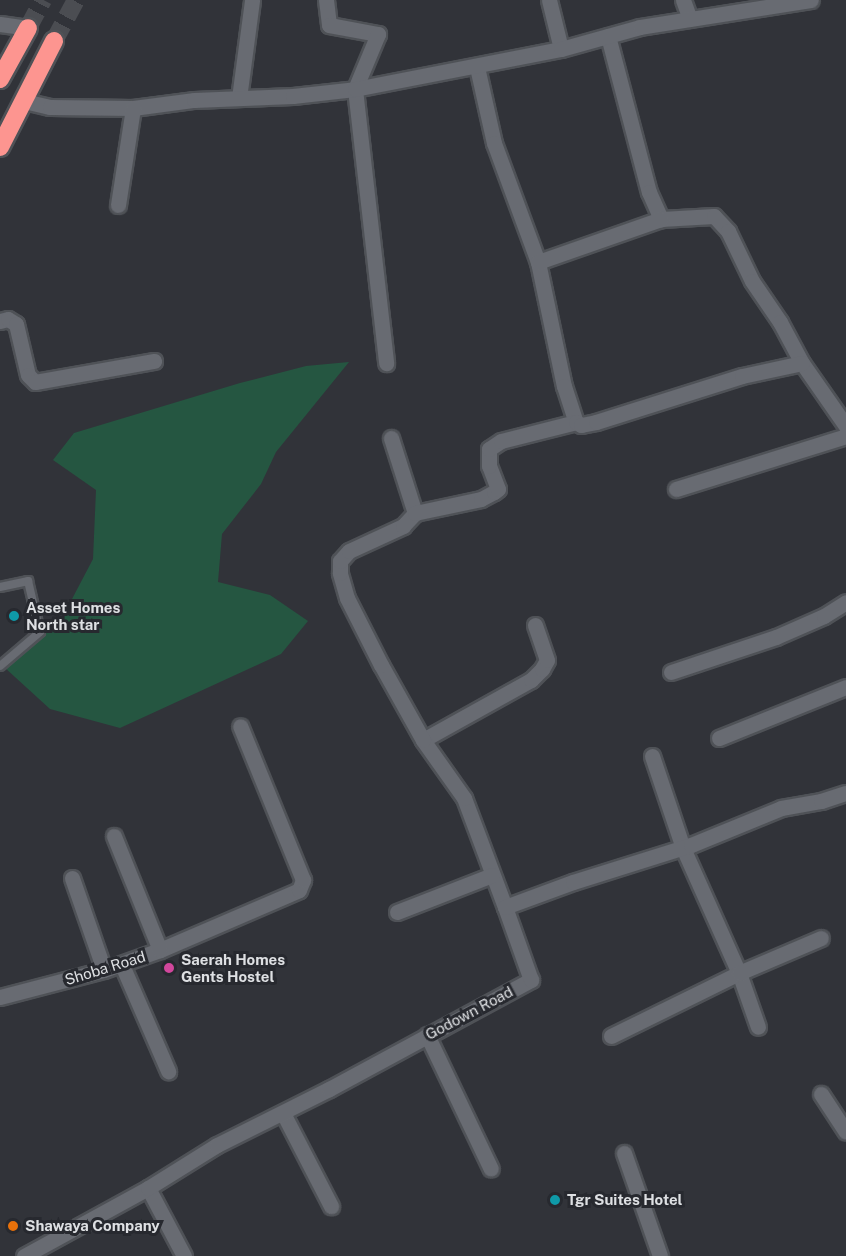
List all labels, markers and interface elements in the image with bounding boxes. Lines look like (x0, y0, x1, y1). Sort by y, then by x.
place label: Asset Homes North star (26, 598, 120, 633)
marker: Asset Homes North star (7, 609, 21, 623)
street label: Shoba Road (62, 947, 148, 989)
place label: Saerah Homes Gents Hostel (181, 950, 285, 985)
marker: Saerah Homes Gents Hostel (162, 961, 176, 975)
street label: Godown Road (422, 982, 516, 1044)
place label: Tgr Suites Hotel (567, 1191, 683, 1209)
marker: Tgr Suites Hotel (548, 1193, 562, 1207)
place label: Shawaya Company (25, 1217, 160, 1235)
marker: Shawaya Company (6, 1219, 20, 1233)

